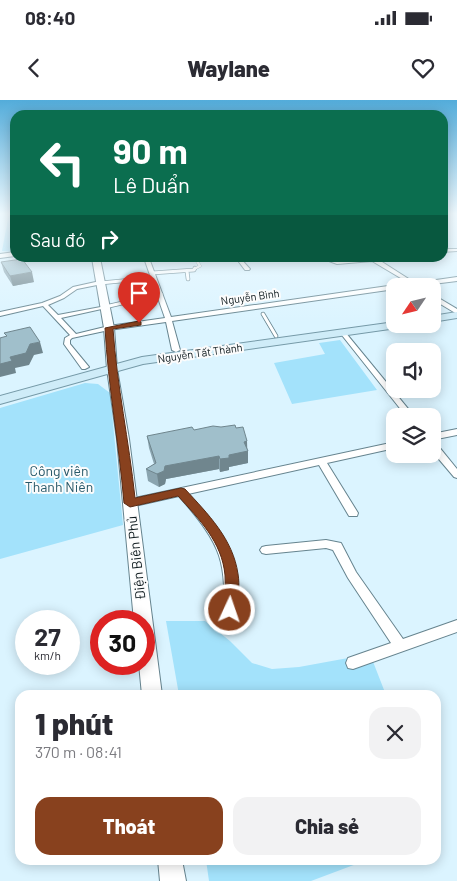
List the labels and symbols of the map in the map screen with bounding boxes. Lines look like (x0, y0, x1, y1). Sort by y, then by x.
pin (118, 272, 160, 323)
north arrow (386, 278, 441, 332)
street label: Nguyễn Bình (220, 286, 280, 307)
street label: Nguyễn Tất Thành (157, 340, 243, 365)
park label: Công viên Thanh Niên (25, 462, 93, 495)
street label: Điện Biên Phủ (123, 515, 148, 601)
position arrow (203, 583, 255, 635)
speed limit sign: 30 (90, 610, 155, 675)

